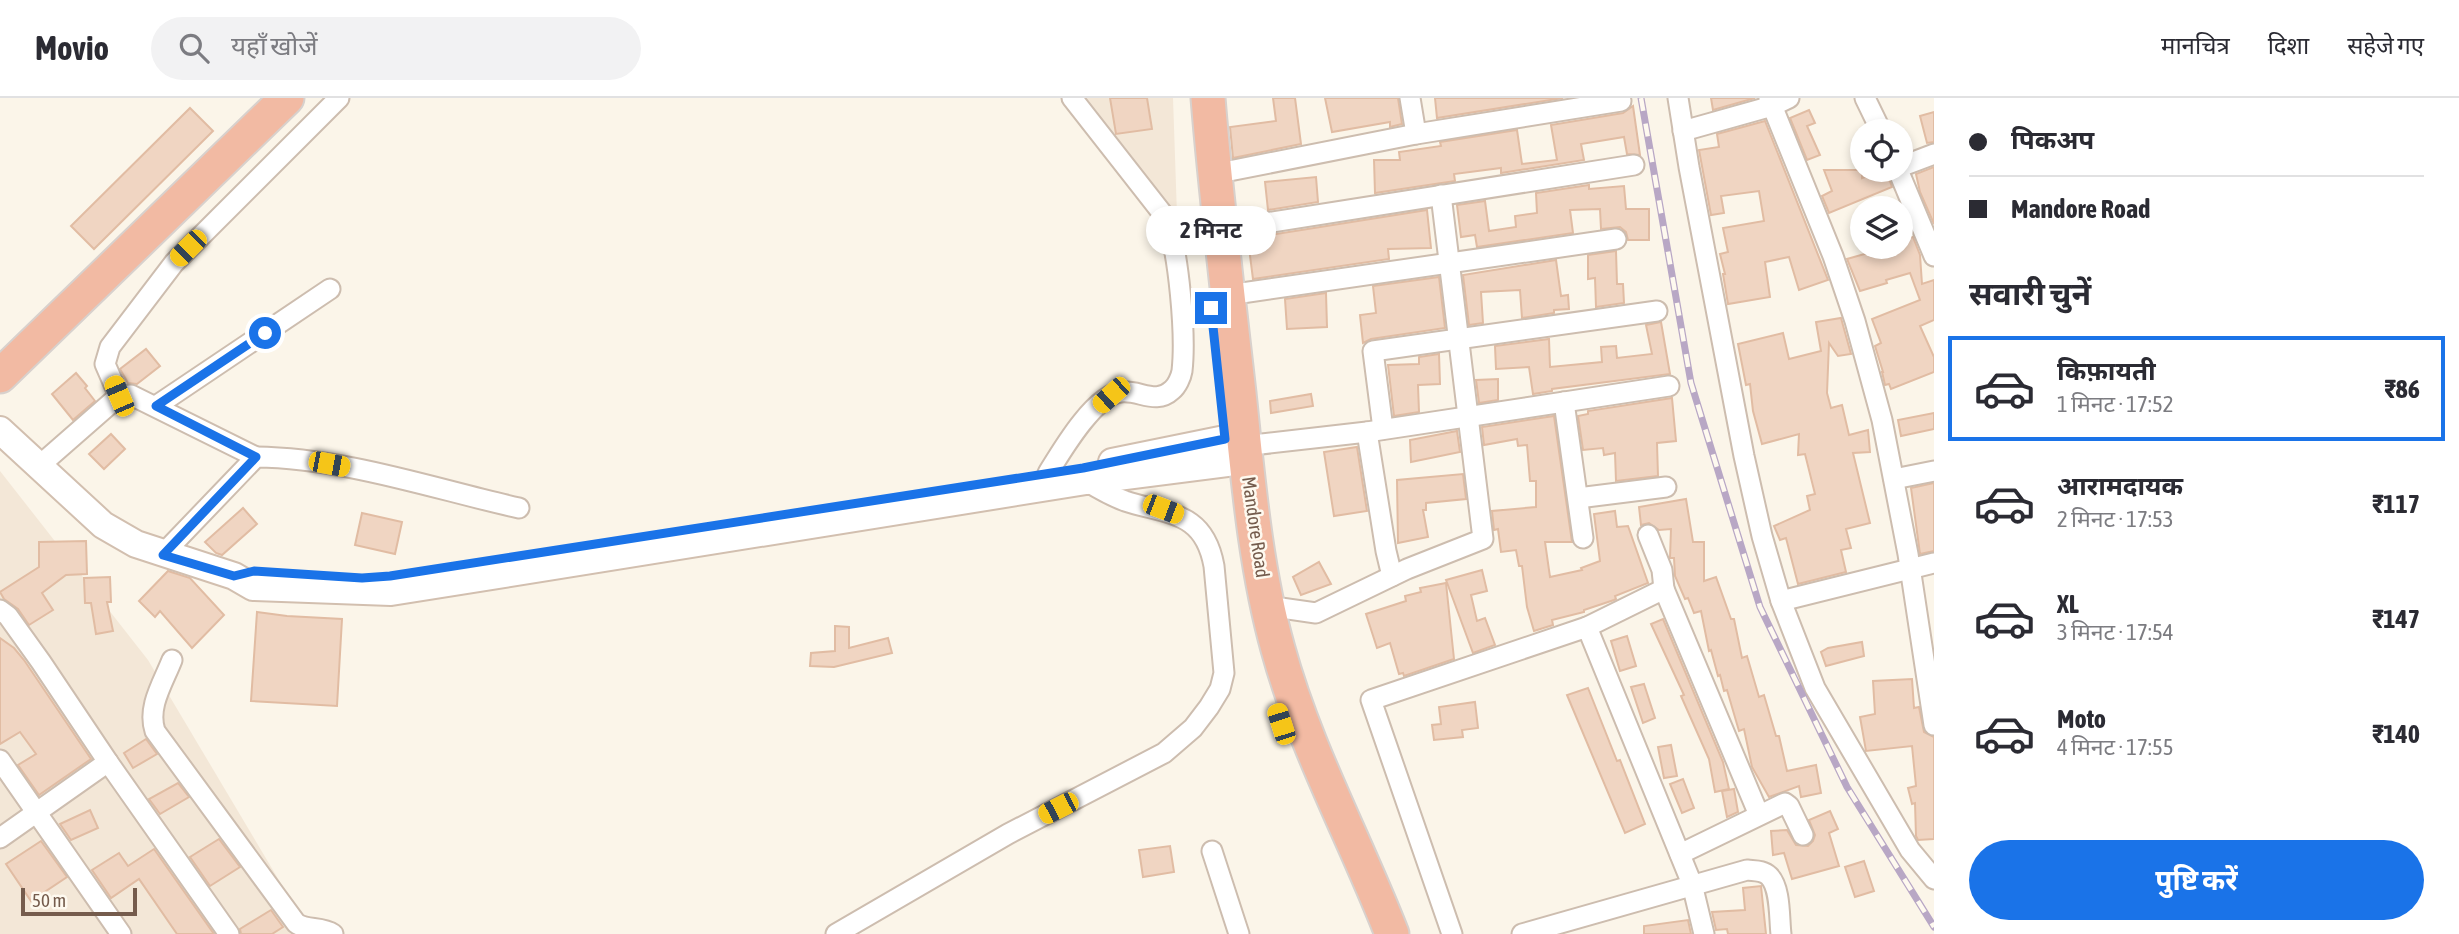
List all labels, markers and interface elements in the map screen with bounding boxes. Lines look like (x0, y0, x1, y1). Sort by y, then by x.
search box (151, 17, 641, 80)
text: Movio (35, 29, 109, 67)
icon: search (175, 29, 213, 67)
text: यहाँ खोजें (231, 31, 317, 61)
text: मानचित्र (2161, 32, 2230, 59)
text: दिशा (2268, 32, 2309, 59)
text: सहेजे गए (2347, 32, 2424, 59)
map controls (1850, 119, 1913, 259)
button: locate (1850, 119, 1913, 182)
text: पिकअप (2011, 125, 2094, 155)
text: Mandore Road (2011, 194, 2150, 224)
button: layers (1850, 196, 1913, 259)
callout: 2 मिनट (1146, 206, 1276, 256)
text: 2 मिनट (1180, 217, 1242, 243)
car (166, 226, 211, 270)
text: सवारी चुनें (1969, 275, 2091, 312)
route end (1195, 292, 1227, 324)
route start (249, 317, 281, 349)
text: किफ़ायती (2057, 356, 2156, 386)
icon: car (1973, 357, 2036, 420)
car (102, 373, 137, 419)
car (1089, 373, 1134, 417)
text: ₹86 (2384, 374, 2420, 404)
text: 1 मिनट · 17:52 (2057, 391, 2174, 417)
car (307, 450, 352, 478)
text: आरामदायक (2057, 471, 2183, 501)
icon: car (1973, 472, 2036, 535)
street label: Mandore Road (1238, 475, 1274, 579)
text: ₹117 (2372, 489, 2420, 519)
car (1140, 492, 1187, 526)
text: 2 मिनट · 17:53 (2057, 506, 2174, 532)
icon: car (1973, 587, 2036, 650)
text: XL (2057, 589, 2079, 619)
text: ₹147 (2372, 604, 2420, 634)
text: 3 मिनट · 17:54 (2057, 619, 2174, 645)
car (1265, 701, 1298, 747)
icon: car (1973, 702, 2036, 765)
text: Moto (2057, 704, 2106, 734)
text: ₹140 (2372, 719, 2420, 749)
text: 4 मिनट · 17:55 (2057, 734, 2174, 760)
car (1035, 789, 1082, 827)
button: पुष्टि करें (1969, 840, 2424, 920)
scale bar (21, 885, 136, 917)
text: 50 m (32, 889, 66, 911)

